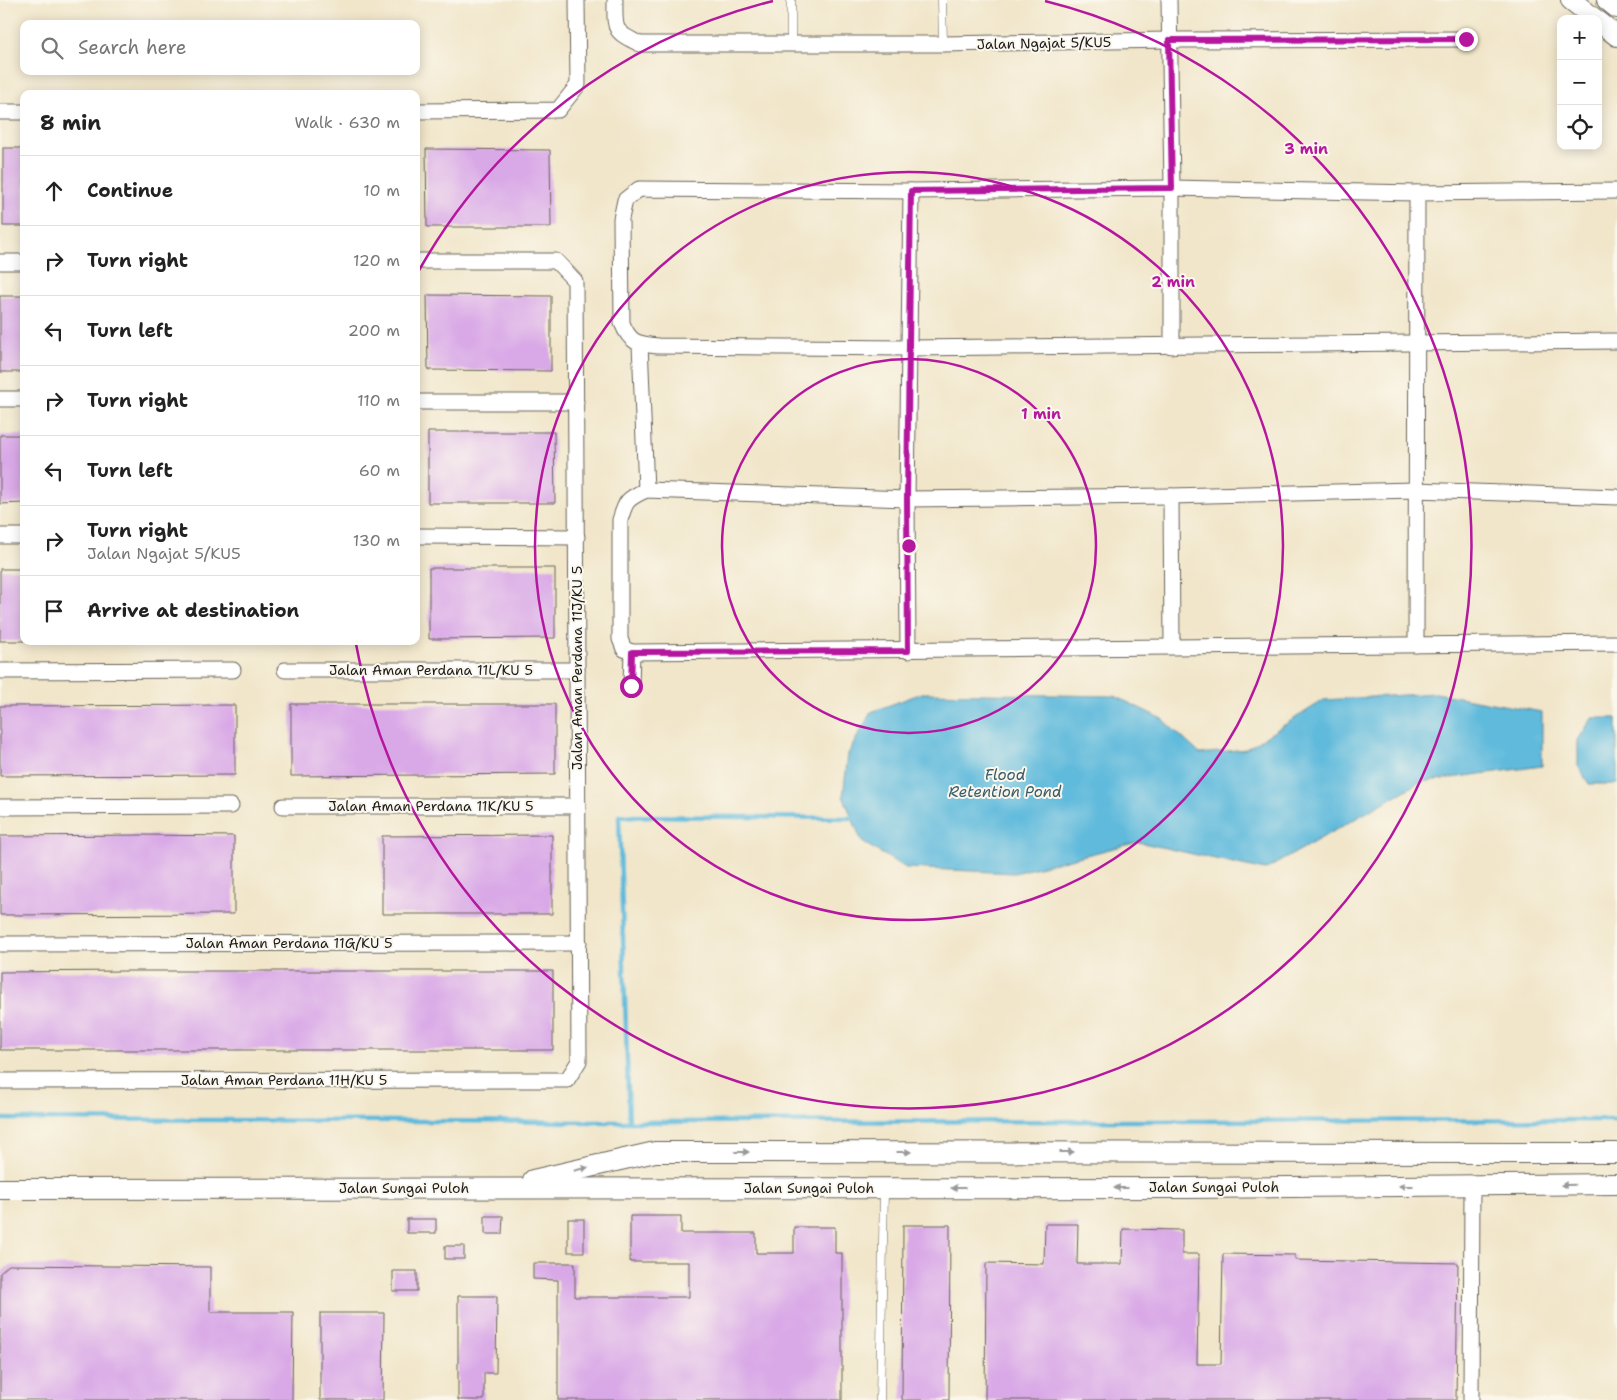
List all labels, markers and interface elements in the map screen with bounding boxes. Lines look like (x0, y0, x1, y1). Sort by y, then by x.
map controls (1557, 15, 1602, 150)
button: + (1557, 15, 1602, 60)
search box (20, 20, 420, 75)
route end (1455, 28, 1478, 51)
street label: Jalan Ngajat 5/KU5 (977, 33, 1111, 53)
icon: search (38, 34, 66, 62)
text: Search here (78, 35, 187, 60)
button: − (1557, 60, 1602, 105)
button: locate (1557, 105, 1602, 150)
text: 8 min (40, 109, 101, 137)
text: Walk · 630 m (294, 112, 400, 133)
text: 3 min (1284, 139, 1328, 159)
icon: ahead (40, 177, 68, 205)
text: Continue (87, 178, 173, 203)
text: 10 m (363, 180, 400, 201)
icon: right (40, 247, 68, 275)
text: Turn right (87, 248, 188, 273)
text: 120 m (353, 250, 400, 271)
text: 2 min (1151, 272, 1195, 292)
icon: left (40, 317, 68, 345)
text: Turn left (87, 318, 173, 343)
text: 200 m (348, 320, 400, 341)
icon: right (40, 387, 68, 415)
text: Turn right (87, 388, 188, 413)
text: 110 m (357, 390, 400, 411)
text: 1 min (1021, 404, 1061, 424)
icon: left (40, 457, 68, 485)
text: Turn left (87, 458, 173, 483)
text: 60 m (359, 460, 400, 481)
text: Turn right (87, 518, 188, 543)
icon: right (40, 527, 68, 555)
text: 130 m (353, 530, 400, 551)
centre of rings (900, 537, 918, 555)
text: Jalan Ngajat 5/KU5 (87, 543, 241, 564)
street label: Jalan Aman Perdana 11J/KU 5 (568, 566, 586, 770)
icon: arrive (40, 597, 68, 625)
text: Arrive at destination (87, 598, 299, 623)
street label: Jalan Aman Perdana 11L/KU 5 (329, 661, 533, 679)
route start (620, 675, 643, 698)
water label: Flood Retention Pond (949, 765, 1062, 802)
street label: Jalan Aman Perdana 11K/KU 5 (328, 797, 534, 815)
street label: Jalan Aman Perdana 11G/KU 5 (185, 934, 393, 952)
street label: Jalan Aman Perdana 11H/KU 5 (181, 1071, 387, 1089)
one-way arrow (734, 1148, 750, 1156)
one-way arrow (897, 1148, 913, 1156)
one-way arrow (1059, 1148, 1075, 1156)
one-way arrow (574, 1165, 589, 1173)
street label: Jalan Sungai Puloh (1149, 1178, 1279, 1196)
street label: Jalan Sungai Puloh (339, 1179, 469, 1197)
street label: Jalan Sungai Puloh (744, 1179, 874, 1197)
one-way arrow (1560, 1181, 1576, 1189)
one-way arrow (1398, 1182, 1414, 1190)
one-way arrow (950, 1184, 966, 1192)
one-way arrow (1113, 1184, 1129, 1192)

